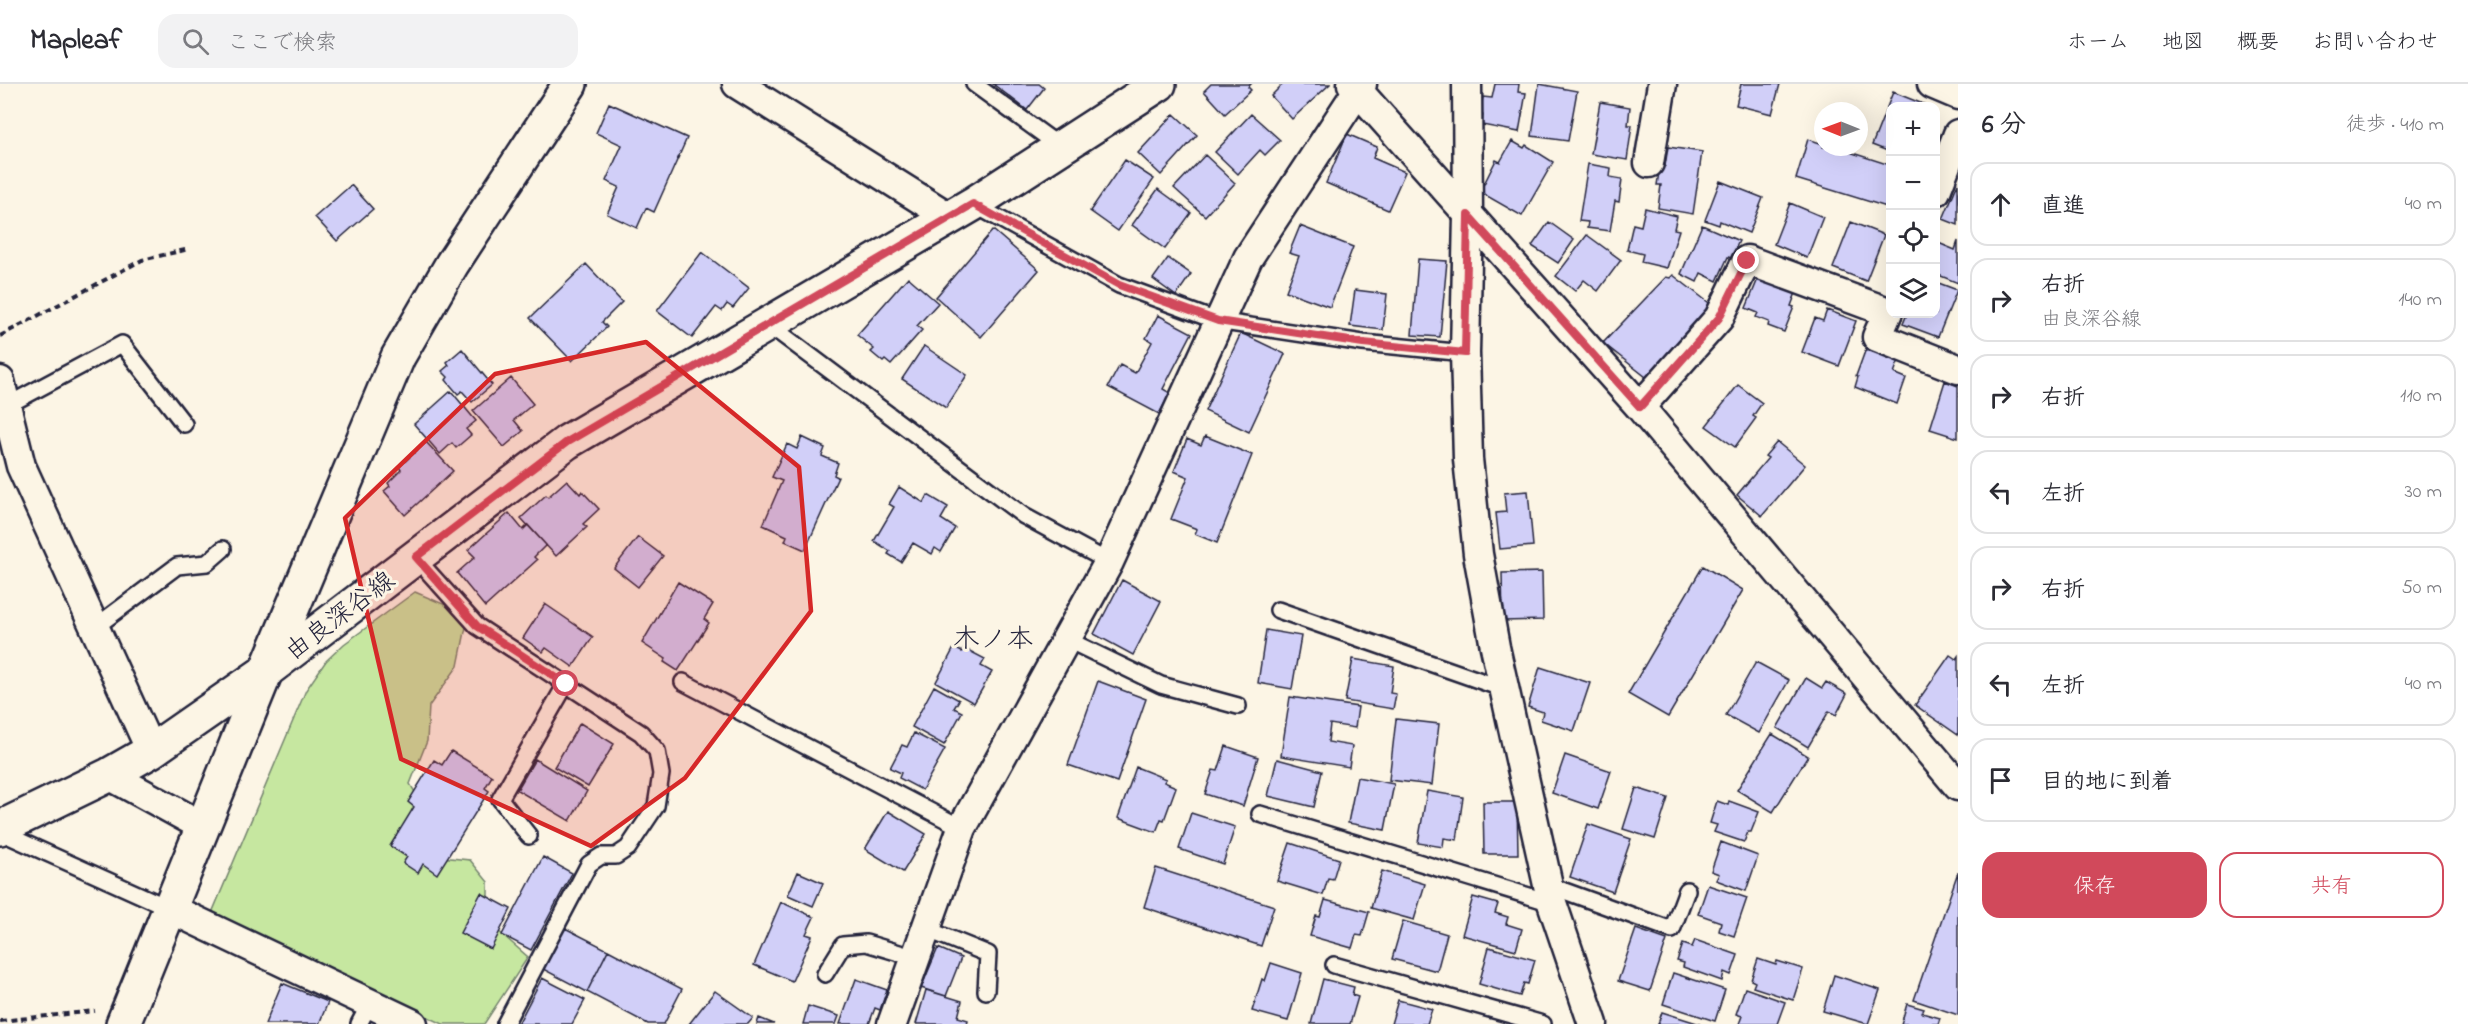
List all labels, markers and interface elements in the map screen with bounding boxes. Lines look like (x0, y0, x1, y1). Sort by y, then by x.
search box (158, 14, 578, 68)
text: Mapleaf (30, 21, 122, 62)
icon: search (179, 25, 212, 58)
text: ここで検索 (227, 28, 337, 60)
text: ホーム (2067, 28, 2129, 58)
text: 地図 (2162, 28, 2204, 58)
text: 概要 (2237, 28, 2279, 58)
text: お問い合わせ (2312, 28, 2438, 58)
north arrow (1814, 102, 1868, 156)
map controls (1886, 102, 1940, 318)
button: + (1886, 102, 1940, 156)
text: 6 分 (1982, 107, 2026, 145)
text: 徒歩 · 410 m (2346, 111, 2444, 140)
button: − (1886, 156, 1940, 210)
icon: ahead (1984, 188, 2017, 221)
text: 40 m (2405, 190, 2442, 219)
text: 直進 (2041, 191, 2085, 223)
button: locate (1886, 210, 1940, 264)
route end (1733, 247, 1759, 273)
button: layers (1886, 264, 1940, 318)
text: 右折 (2041, 270, 2085, 302)
icon: right (1984, 284, 2017, 317)
text: 140 m (2398, 286, 2442, 315)
text: 由良深谷線 (2041, 306, 2141, 335)
icon: right (1984, 380, 2017, 413)
text: 110 m (2400, 382, 2442, 411)
text: 右折 (2041, 383, 2085, 415)
icon: left (1984, 476, 2017, 509)
text: 30 m (2405, 478, 2442, 507)
text: 左折 (2041, 479, 2085, 511)
street label: 由良深谷線 (277, 563, 404, 672)
icon: right (1984, 572, 2017, 605)
text: 50 m (2401, 574, 2442, 603)
text: 右折 (2041, 575, 2085, 607)
district label: 木ノ本 (953, 621, 1034, 660)
icon: left (1984, 668, 2017, 701)
route start (552, 670, 578, 696)
text: 40 m (2405, 670, 2442, 699)
text: 左折 (2041, 671, 2085, 703)
icon: arrive (1984, 764, 2017, 797)
text: 目的地に到着 (2041, 767, 2173, 799)
button: 保存 (1982, 852, 2207, 918)
button: 共有 (2219, 852, 2444, 918)

